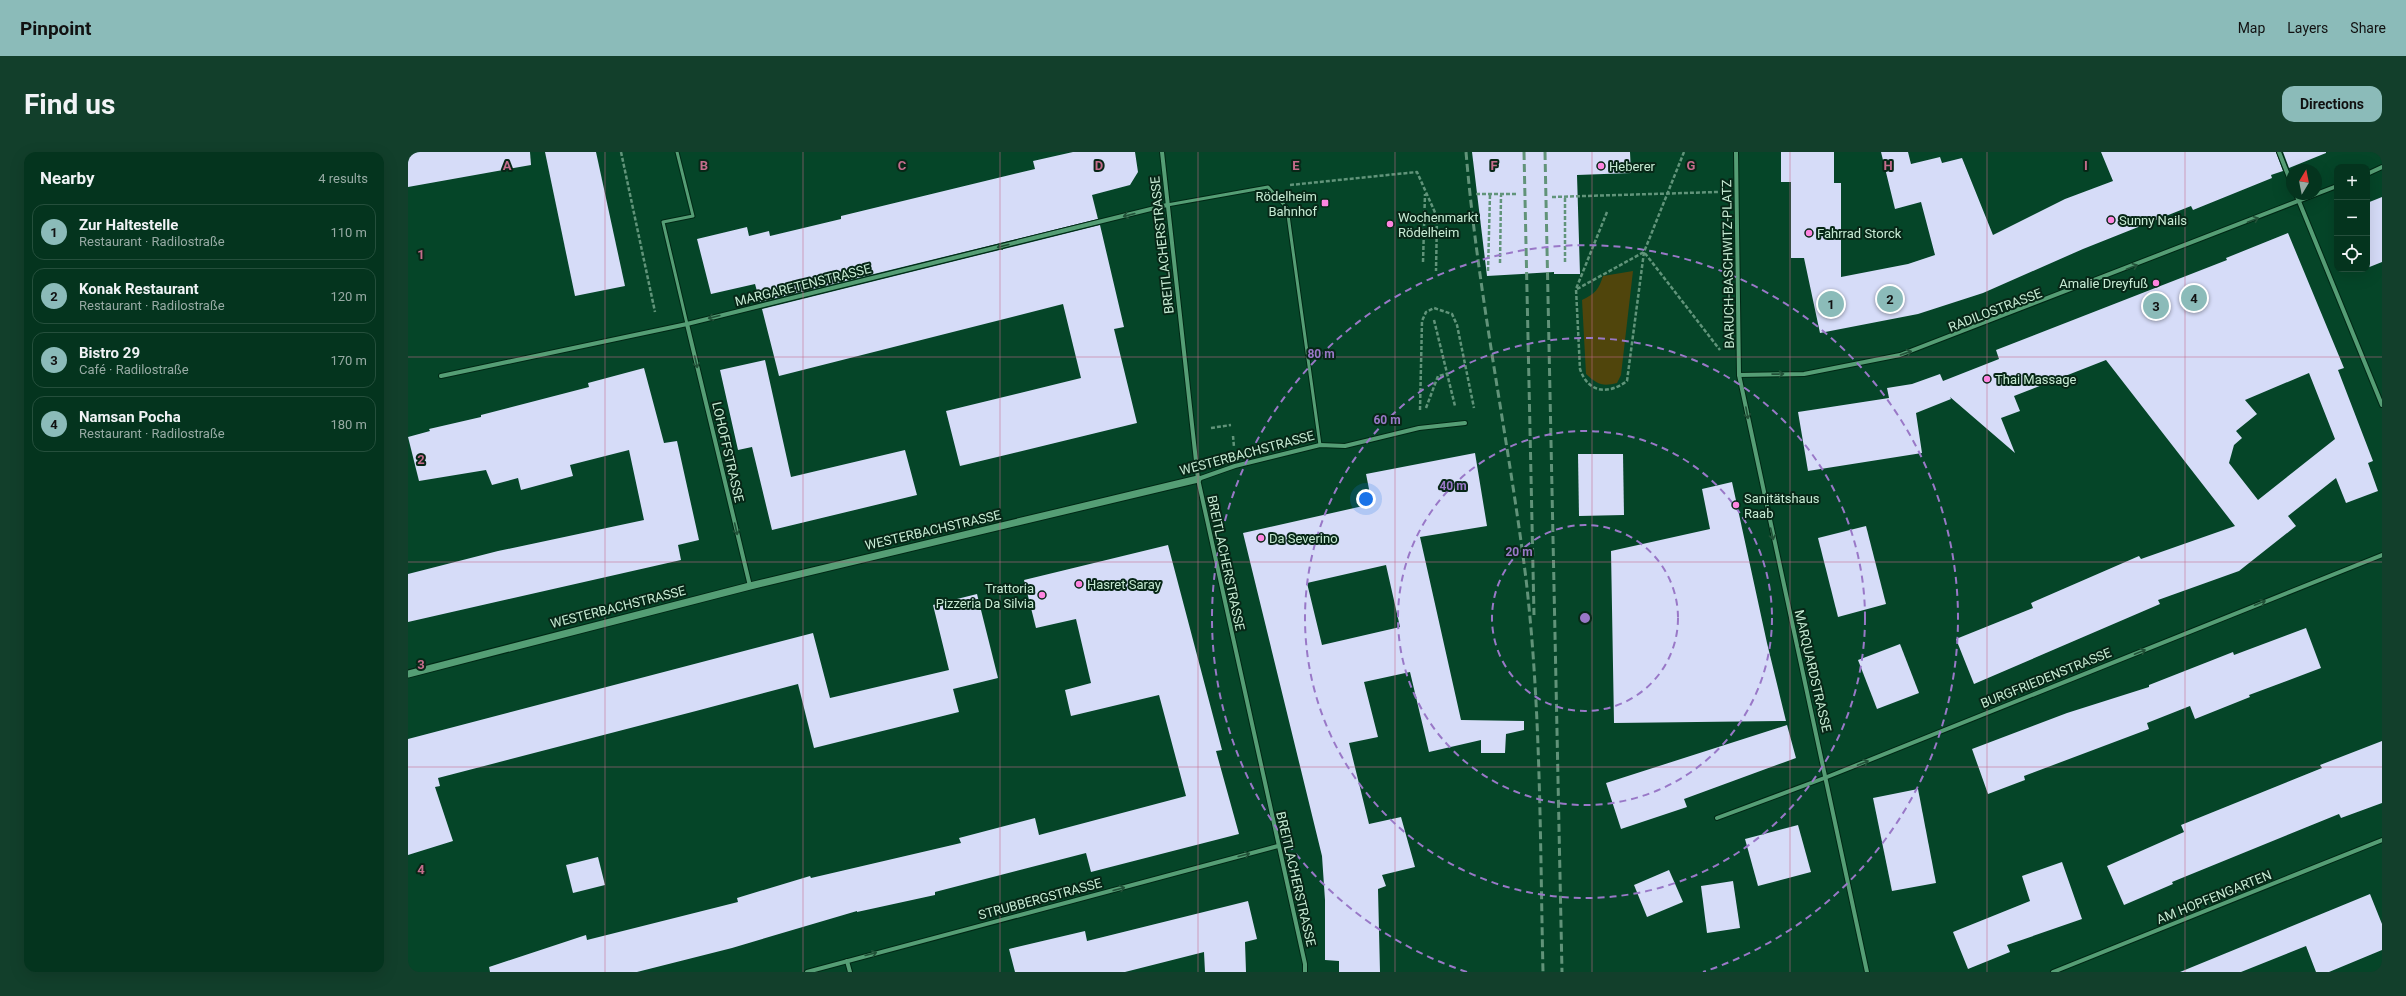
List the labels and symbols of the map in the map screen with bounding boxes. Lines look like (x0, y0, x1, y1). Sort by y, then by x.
text: A (503, 158, 512, 173)
text: B (700, 158, 708, 173)
text: C (898, 158, 907, 173)
text: D (1095, 158, 1103, 173)
text: E (1292, 158, 1300, 173)
text: F (1490, 158, 1498, 173)
text: G (1687, 158, 1696, 173)
text: H (1883, 158, 1893, 173)
text: I (2084, 158, 2088, 173)
place label: Heberer (1609, 159, 1656, 174)
marker: Heberer (1596, 161, 1606, 171)
north arrow (2286, 164, 2322, 200)
street label: BREITLACHERSTRASSE (1147, 176, 1177, 314)
street label: BARUCH-BASCHWITZ-PLATZ (1719, 179, 1737, 349)
place label: Rödelheim Bahnhof (1256, 189, 1317, 219)
marker: Rödelheim Bahnhof (1320, 198, 1330, 208)
place label: Wochenmarkt Rödelheim (1398, 210, 1479, 240)
one-way arrow (1123, 211, 1136, 219)
place label: Sunny Nails (2119, 213, 2187, 228)
marker: Sunny Nails (2106, 215, 2116, 225)
one-way arrow (2247, 216, 2259, 224)
marker: Wochenmarkt Rödelheim (1385, 219, 1395, 229)
place label: Fahrrad Storck (1817, 226, 1902, 241)
marker: Fahrrad Storck (1804, 228, 1814, 238)
one-way arrow (997, 242, 1010, 250)
text: 1 (417, 247, 425, 262)
street label: MARGARETENSTRASSE (733, 261, 873, 309)
one-way arrow (2126, 263, 2138, 271)
place label: Amalie Dreyfuß (2059, 276, 2148, 291)
marker: Amalie Dreyfuß (2151, 278, 2161, 288)
pin: 4 (2181, 283, 2207, 313)
pin: 2 (1877, 284, 1903, 314)
street label: RADILOSTRASSE (1946, 285, 2044, 335)
pin: 1 (1818, 289, 1844, 319)
pin: 3 (2143, 291, 2169, 321)
one-way arrow (708, 314, 721, 322)
text: 80 m (1307, 347, 1335, 361)
one-way arrow (1900, 349, 1912, 357)
one-way arrow (693, 355, 700, 368)
one-way arrow (1771, 370, 1784, 378)
place label: Thai Massage (1995, 372, 2077, 387)
marker: Thai Massage (1982, 374, 1992, 384)
street label: LOHOFFSTRASSE (709, 400, 747, 504)
one-way arrow (1743, 406, 1751, 419)
text: 60 m (1373, 413, 1401, 427)
street label: WESTERBACHSTRASSE (1178, 428, 1316, 478)
text: 2 (417, 452, 425, 467)
text: 40 m (1439, 479, 1467, 493)
your location (1356, 489, 1376, 509)
place label: Sanitätshaus Raab (1744, 491, 1820, 521)
street label: BREITLACHERSTRASSE (1204, 494, 1248, 632)
marker: Sanitätshaus Raab (1731, 500, 1741, 510)
street label: WESTERBACHSTRASSE (864, 507, 1002, 553)
one-way arrow (733, 522, 740, 535)
one-way arrow (1769, 527, 1777, 540)
place label: Da Severino (1269, 531, 1338, 546)
marker: Da Severino (1256, 533, 1266, 543)
text: 20 m (1505, 545, 1533, 559)
place label: Hasret Saray (1087, 577, 1161, 592)
marker: Hasret Saray (1074, 579, 1084, 589)
place label: Trattoria Pizzeria Da Silvia (936, 581, 1034, 611)
street label: WESTERBACHSTRASSE (549, 583, 687, 631)
marker: Trattoria Pizzeria Da Silvia (1037, 590, 1047, 600)
one-way arrow (2254, 599, 2266, 607)
street label: MARQUARDSTRASSE (1792, 608, 1834, 734)
centre of rings (1578, 611, 1592, 625)
street label: BURGFRIEDENSTRASSE (1979, 645, 2113, 711)
one-way arrow (2133, 647, 2145, 655)
text: 3 (417, 657, 425, 672)
one-way arrow (1856, 758, 1868, 766)
street label: BREITLACHERSTRASSE (1273, 810, 1319, 948)
one-way arrow (1237, 851, 1250, 859)
text: 4 (417, 862, 425, 877)
street label: AM HOPFENGARTEN (2154, 867, 2274, 927)
street label: STRUBBERGSTRASSE (977, 875, 1103, 923)
one-way arrow (1112, 884, 1125, 892)
one-way arrow (864, 950, 877, 957)

